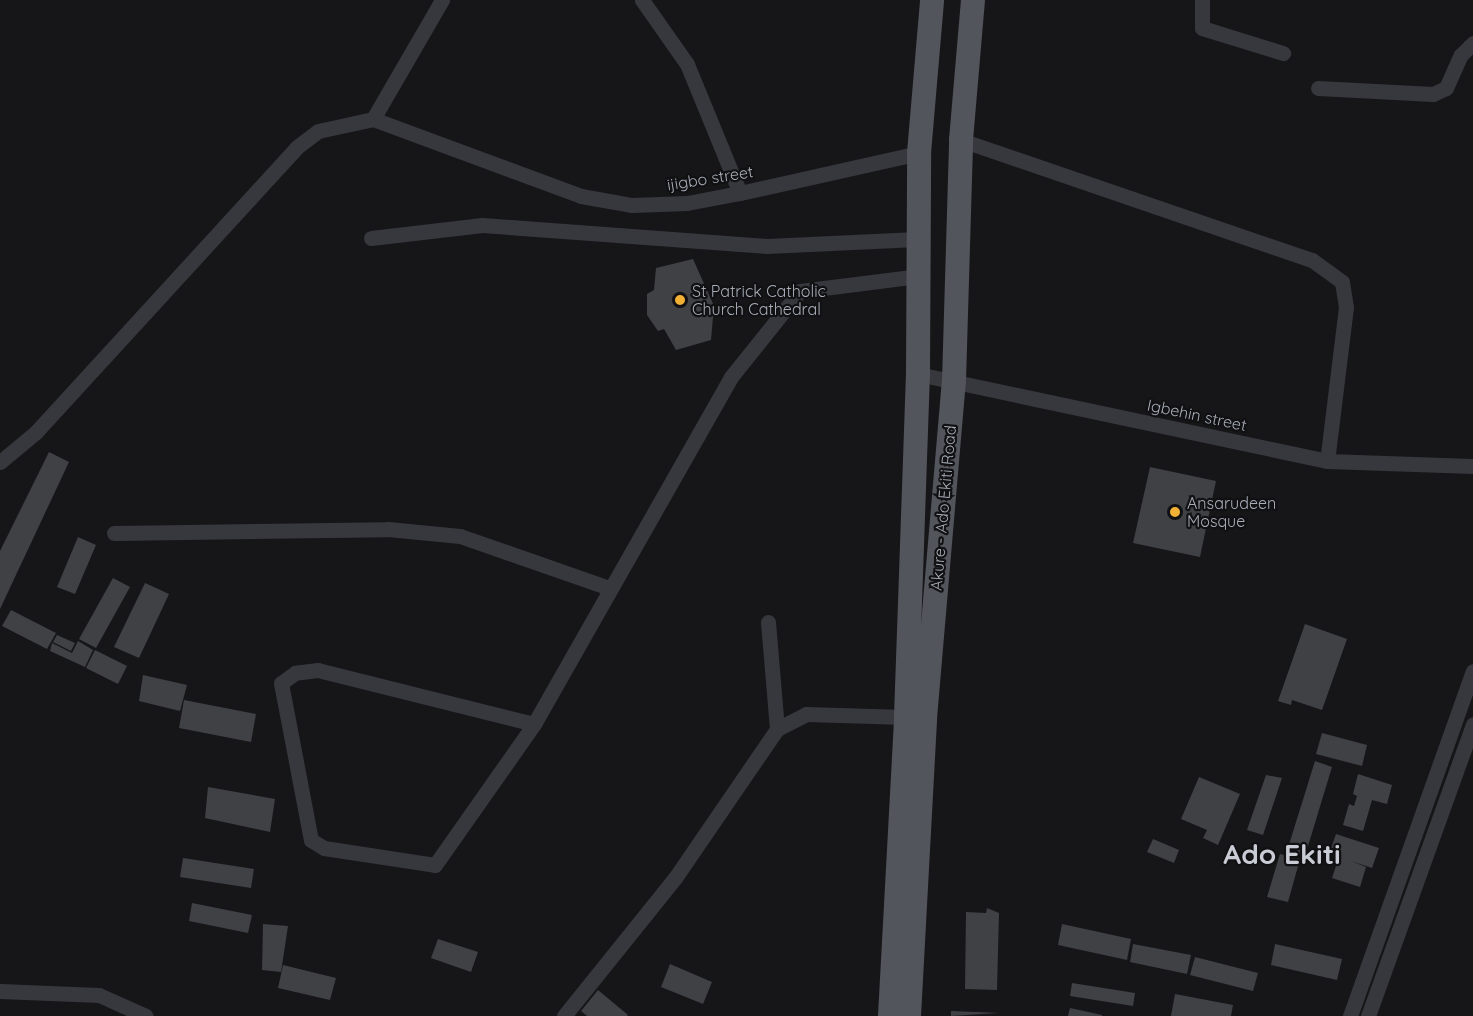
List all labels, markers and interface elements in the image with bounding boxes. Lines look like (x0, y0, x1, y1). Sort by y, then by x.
street label: ijigbo street (665, 162, 755, 194)
place label: St Patrick Catholic Church Cathedral (692, 281, 826, 319)
marker: St Patrick Catholic Church Cathedral (673, 293, 687, 307)
street label: Igbehin street (1146, 395, 1248, 435)
street label: Akure - Ado Ekiti Road (926, 425, 960, 591)
place label: Ansarudeen Mosque (1187, 493, 1276, 531)
marker: Ansarudeen Mosque (1168, 505, 1182, 519)
district label: Ado Ekiti (1223, 837, 1341, 871)

